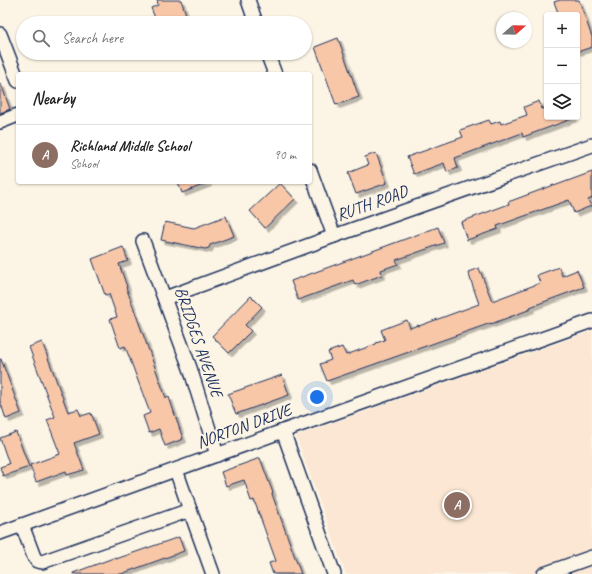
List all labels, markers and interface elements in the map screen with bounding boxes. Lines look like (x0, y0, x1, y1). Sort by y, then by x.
north arrow (496, 12, 532, 48)
map controls (544, 12, 580, 120)
button: + (544, 12, 580, 48)
search box (16, 16, 312, 60)
icon: search (30, 27, 52, 49)
text: Search here (62, 29, 123, 48)
button: − (544, 48, 580, 84)
button: layers (544, 84, 580, 120)
text: Nearby (32, 88, 75, 109)
text: Richland Middle School (70, 137, 190, 156)
text: A (42, 147, 48, 163)
text: 90 m (274, 147, 296, 163)
text: School (70, 156, 98, 172)
street label: RUTH ROAD (334, 180, 412, 226)
street label: BRIDGES AVENUE (170, 284, 229, 402)
your location (307, 387, 327, 407)
street label: NORTON DRIVE (194, 398, 296, 453)
pin: A (444, 490, 470, 520)

